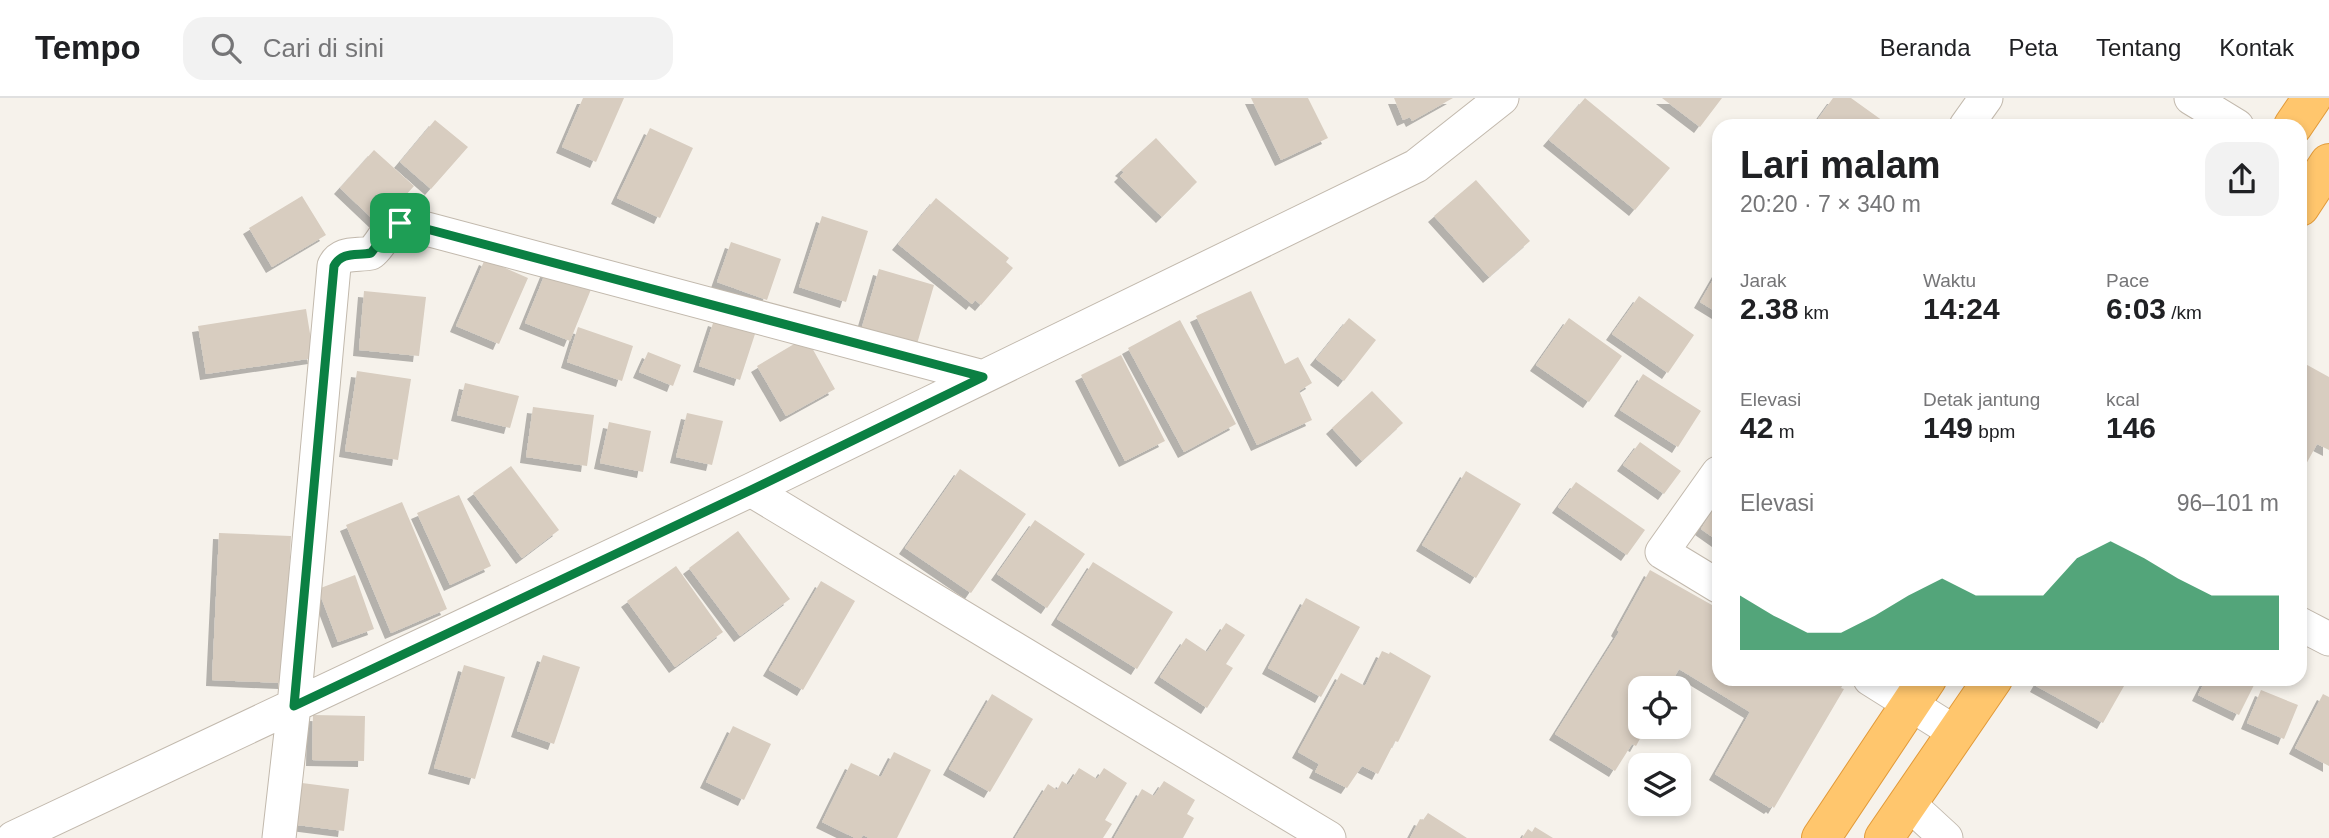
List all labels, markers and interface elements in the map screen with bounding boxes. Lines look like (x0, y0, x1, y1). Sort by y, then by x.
search box (183, 17, 673, 80)
text: Tempo (35, 29, 141, 66)
icon: search (207, 29, 245, 67)
text: Cari di sini (263, 33, 384, 63)
text: Beranda (1880, 34, 1971, 61)
text: Peta (2009, 34, 2058, 61)
text: Tentang (2096, 34, 2181, 61)
text: Kontak (2219, 34, 2294, 61)
button: share (2205, 142, 2279, 216)
text: Lari malam (1740, 144, 1941, 186)
text: 20:20 · 7 × 340 m (1740, 191, 1921, 217)
pin (370, 193, 430, 253)
icon: arrive (381, 204, 419, 242)
text: Jarak (1740, 270, 1786, 291)
text: Waktu (1923, 270, 1976, 291)
text: Pace (2106, 270, 2149, 291)
text: 2.38 (1740, 292, 1798, 325)
text: 14:24 (1923, 292, 2000, 325)
text: 6:03 (2106, 292, 2166, 325)
text: km (1798, 302, 1829, 323)
text: /km (2166, 302, 2202, 323)
text: Elevasi (1740, 389, 1801, 410)
text: Detak jantung (1923, 389, 2040, 410)
text: kcal (2106, 389, 2140, 410)
text: 42 (1740, 411, 1773, 444)
text: 149 (1923, 411, 1973, 444)
text: 146 (2106, 411, 2156, 444)
text: m (1773, 421, 1794, 442)
text: bpm (1973, 421, 2015, 442)
text: Elevasi (1740, 490, 1814, 516)
text: 96–101 m (2177, 490, 2279, 516)
map controls (1628, 676, 1691, 816)
button: locate (1628, 676, 1691, 739)
button: layers (1628, 753, 1691, 816)

